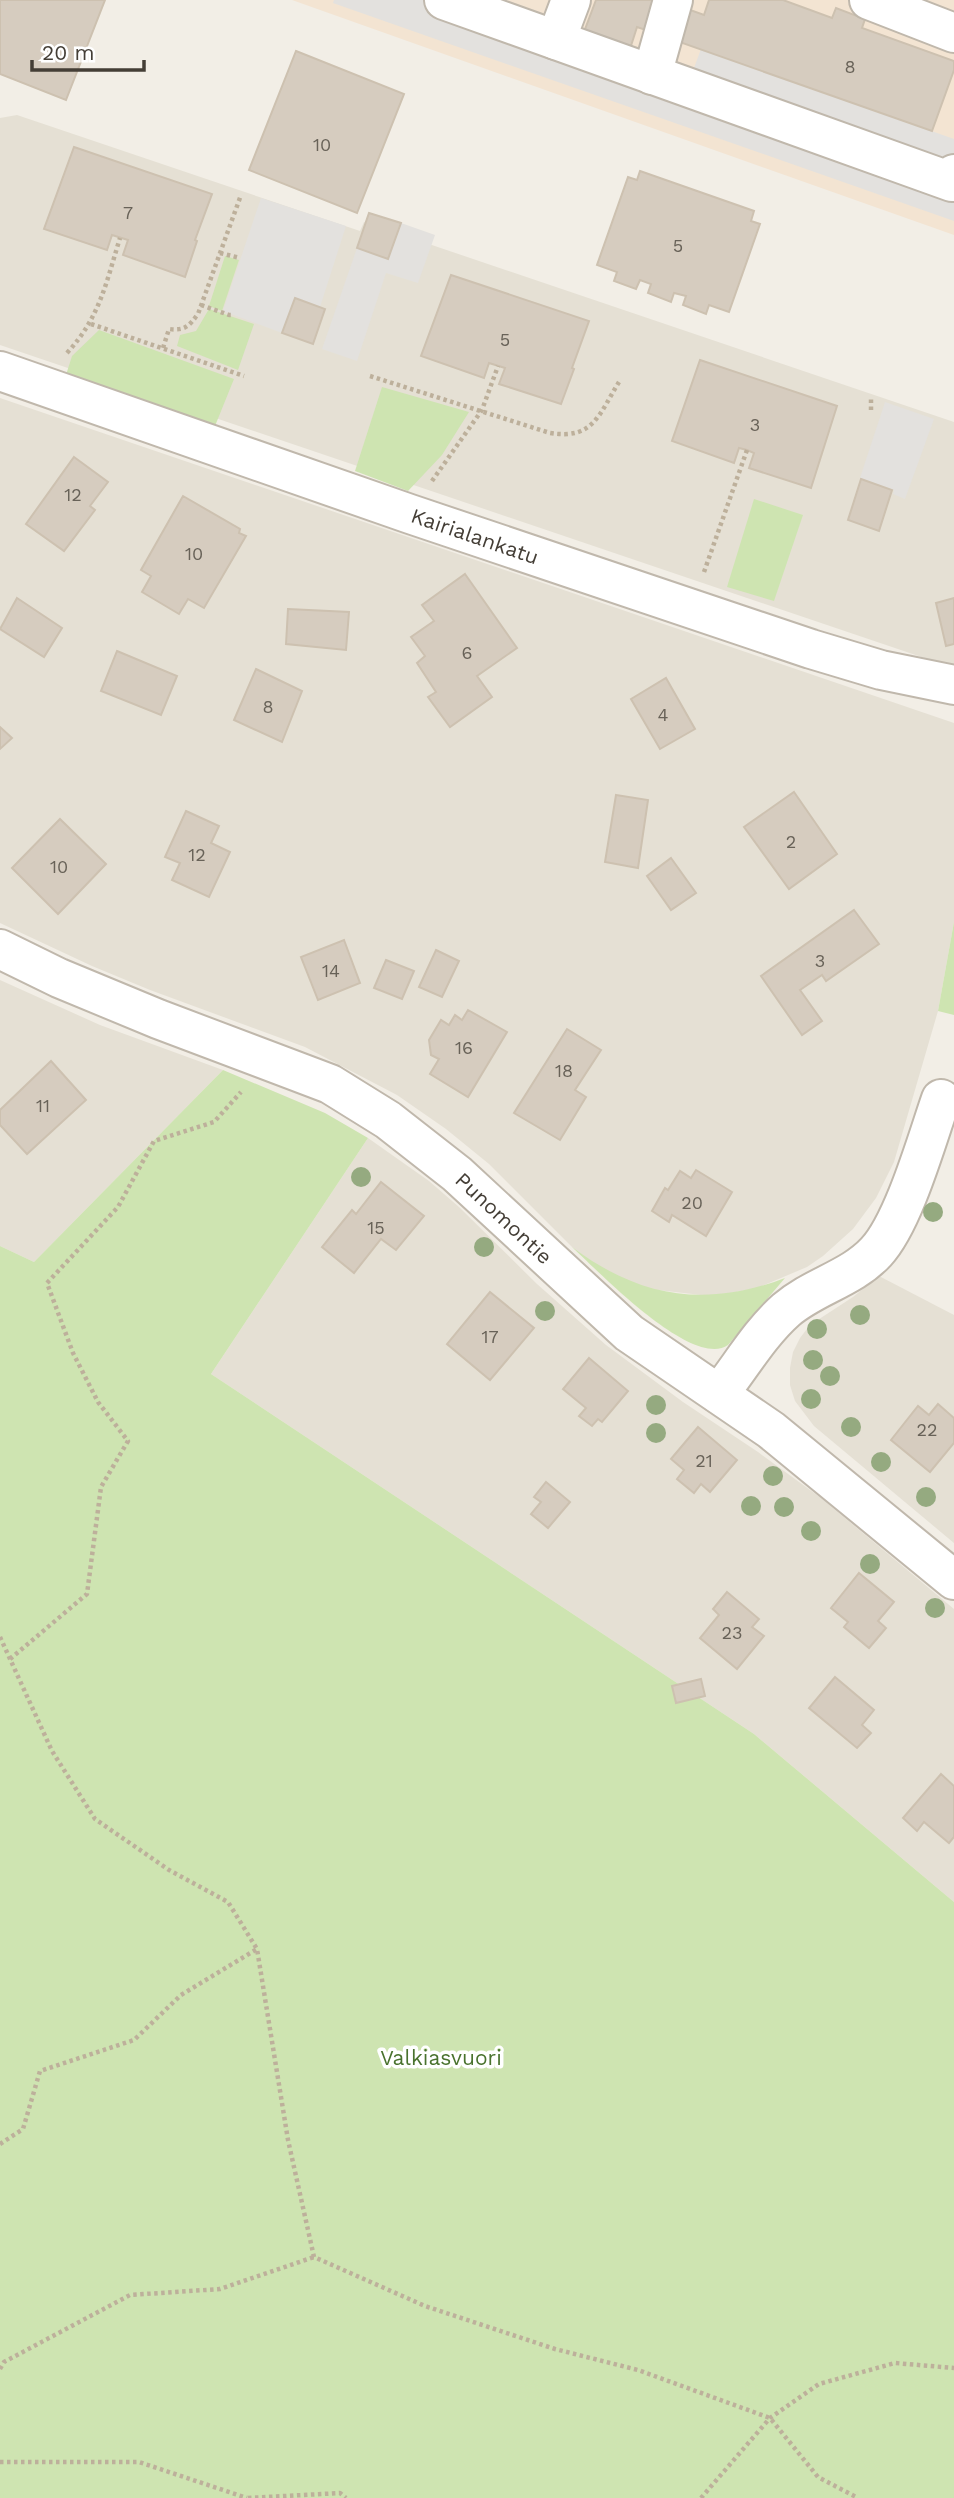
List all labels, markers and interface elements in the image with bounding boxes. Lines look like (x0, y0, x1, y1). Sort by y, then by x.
scale bar (32, 28, 144, 72)
text: 20 m (42, 40, 94, 65)
house number: 8 (844, 56, 856, 77)
house number: 10 (313, 134, 331, 155)
house number: 7 (123, 202, 133, 223)
house number: 5 (673, 235, 683, 256)
house number: 5 (500, 329, 510, 350)
house number: 3 (750, 414, 760, 435)
house number: 12 (64, 484, 82, 505)
street label: Kairialankatu (408, 502, 542, 570)
house number: 10 (185, 543, 203, 564)
house number: 6 (462, 642, 472, 663)
house number: 8 (262, 696, 274, 717)
house number: 4 (658, 704, 669, 725)
house number: 2 (786, 831, 796, 852)
house number: 12 (188, 844, 206, 865)
house number: 10 (50, 856, 68, 877)
house number: 3 (815, 950, 825, 971)
house number: 14 (322, 960, 340, 981)
house number: 16 (455, 1037, 473, 1058)
house number: 18 (555, 1060, 573, 1081)
house number: 11 (36, 1095, 50, 1116)
street label: Punomontie (450, 1167, 558, 1269)
house number: 20 (681, 1192, 703, 1213)
house number: 15 (367, 1217, 385, 1238)
house number: 17 (481, 1326, 499, 1347)
house number: 22 (917, 1419, 938, 1440)
house number: 21 (695, 1450, 713, 1471)
house number: 23 (722, 1622, 743, 1643)
park label: Valkiasvuori (380, 2045, 502, 2070)

